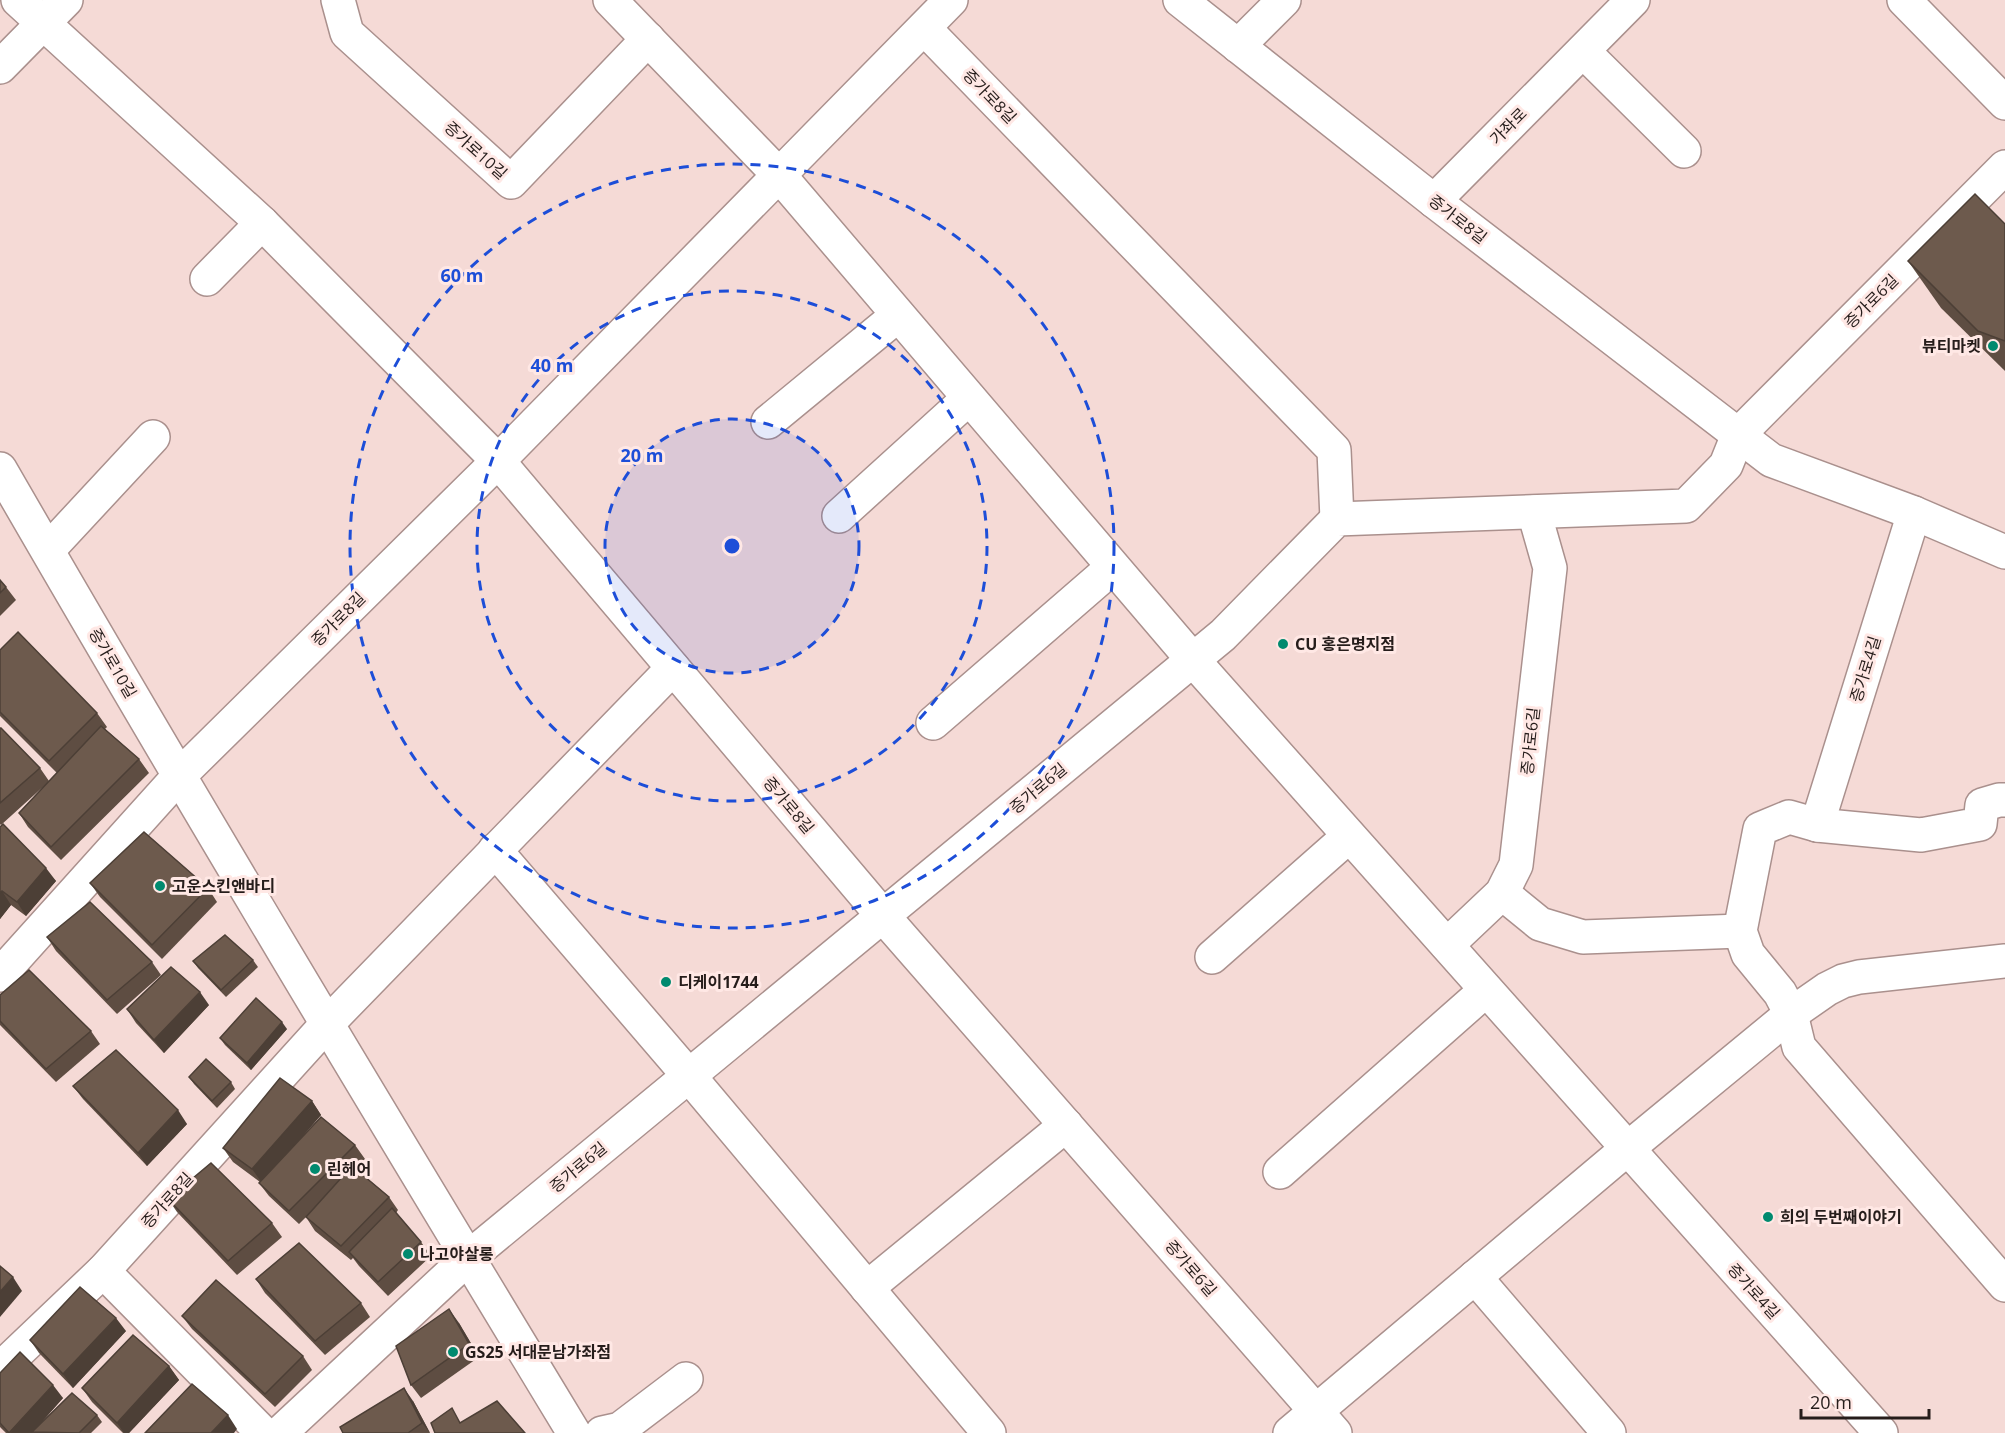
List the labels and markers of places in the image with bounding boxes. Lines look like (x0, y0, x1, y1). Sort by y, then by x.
place label: 뷰티마켓 (1922, 335, 1981, 357)
marker: 뷰티마켓 (1986, 339, 2000, 353)
centre of rings (722, 536, 742, 556)
place label: CU 홍은명지점 (1295, 633, 1395, 655)
marker: CU 홍은명지점 (1276, 637, 1290, 651)
place label: 고운스킨앤바디 (172, 875, 275, 897)
marker: 고운스킨앤바디 (153, 879, 167, 893)
place label: 디케이1744 (678, 971, 759, 993)
marker: 디케이1744 (659, 975, 673, 989)
place label: 린헤어 (327, 1158, 371, 1180)
marker: 린헤어 (308, 1162, 322, 1176)
place label: 희의 두번째이야기 (1780, 1206, 1902, 1228)
marker: 희의 두번째이야기 (1761, 1210, 1775, 1224)
place label: 나고야살롱 (420, 1243, 494, 1265)
marker: 나고야살롱 (401, 1247, 415, 1261)
place label: GS25 서대문남가좌점 (465, 1341, 611, 1363)
marker: GS25 서대문남가좌점 (446, 1345, 460, 1359)

